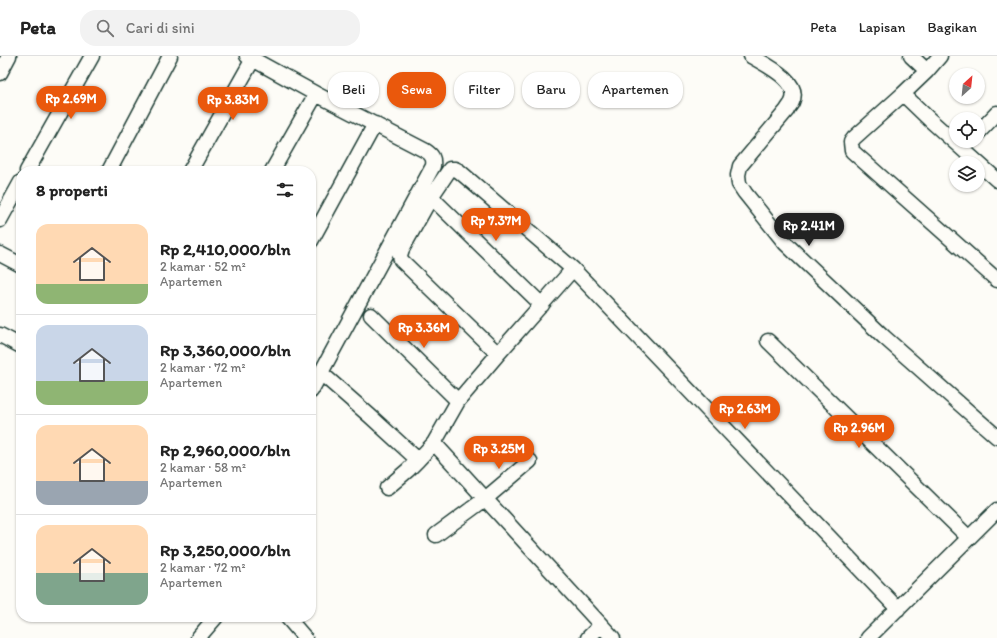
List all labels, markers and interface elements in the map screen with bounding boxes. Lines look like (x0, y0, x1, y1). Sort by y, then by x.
search box (80, 10, 360, 46)
text: Peta (20, 16, 56, 39)
icon: search (94, 17, 116, 39)
text: Cari di sini (126, 19, 195, 37)
text: Peta (810, 19, 837, 36)
text: Lapisan (859, 19, 906, 36)
text: Bagikan (928, 19, 977, 36)
north arrow (949, 68, 985, 104)
map controls (949, 68, 985, 192)
chip: Beli (328, 72, 379, 108)
chip: Sewa (387, 72, 446, 108)
chip: Filter (454, 72, 514, 108)
chip: Baru (522, 72, 580, 108)
chip: Apartemen (588, 72, 683, 108)
pin: Rp 2.69M (30, 86, 112, 120)
pin: Rp 3.83M (192, 87, 274, 121)
text: Rp 2.69M (45, 91, 97, 106)
text: Rp 3.83M (207, 92, 259, 107)
button: locate (949, 112, 985, 148)
button: layers (949, 156, 985, 192)
icon: filters (274, 179, 296, 201)
text: 8 properti (36, 180, 108, 200)
pin: Rp 7.37M (455, 208, 537, 242)
text: Rp 7.37M (470, 213, 522, 228)
pin: Rp 2.41M (768, 213, 850, 247)
text: Rp 2.41M (783, 218, 835, 233)
text: Rp 2,410,000/bln (160, 239, 291, 259)
icon: home (68, 240, 116, 288)
text: 2 kamar · 52 m² (160, 259, 246, 274)
text: Apartemen (160, 274, 222, 289)
pin: Rp 3.36M (383, 315, 465, 349)
text: Rp 3.36M (398, 320, 450, 335)
text: Rp 3,360,000/bln (160, 340, 291, 360)
icon: home (68, 341, 116, 389)
text: 2 kamar · 72 m² (160, 360, 245, 375)
text: Apartemen (160, 375, 222, 390)
pin: Rp 2.63M (704, 396, 786, 430)
text: Rp 2.63M (719, 401, 771, 416)
pin: Rp 2.96M (818, 415, 900, 449)
text: Rp 2.96M (833, 420, 885, 435)
pin: Rp 3.25M (458, 436, 540, 470)
text: Rp 2,960,000/bln (160, 440, 290, 460)
icon: home (68, 441, 116, 489)
text: Rp 3.25M (473, 441, 525, 456)
text: 2 kamar · 58 m² (160, 460, 246, 475)
text: Apartemen (160, 475, 222, 490)
text: Rp 3,250,000/bln (160, 540, 291, 560)
icon: home (68, 541, 116, 589)
text: 2 kamar · 72 m² (160, 560, 245, 575)
text: Apartemen (160, 575, 222, 590)

